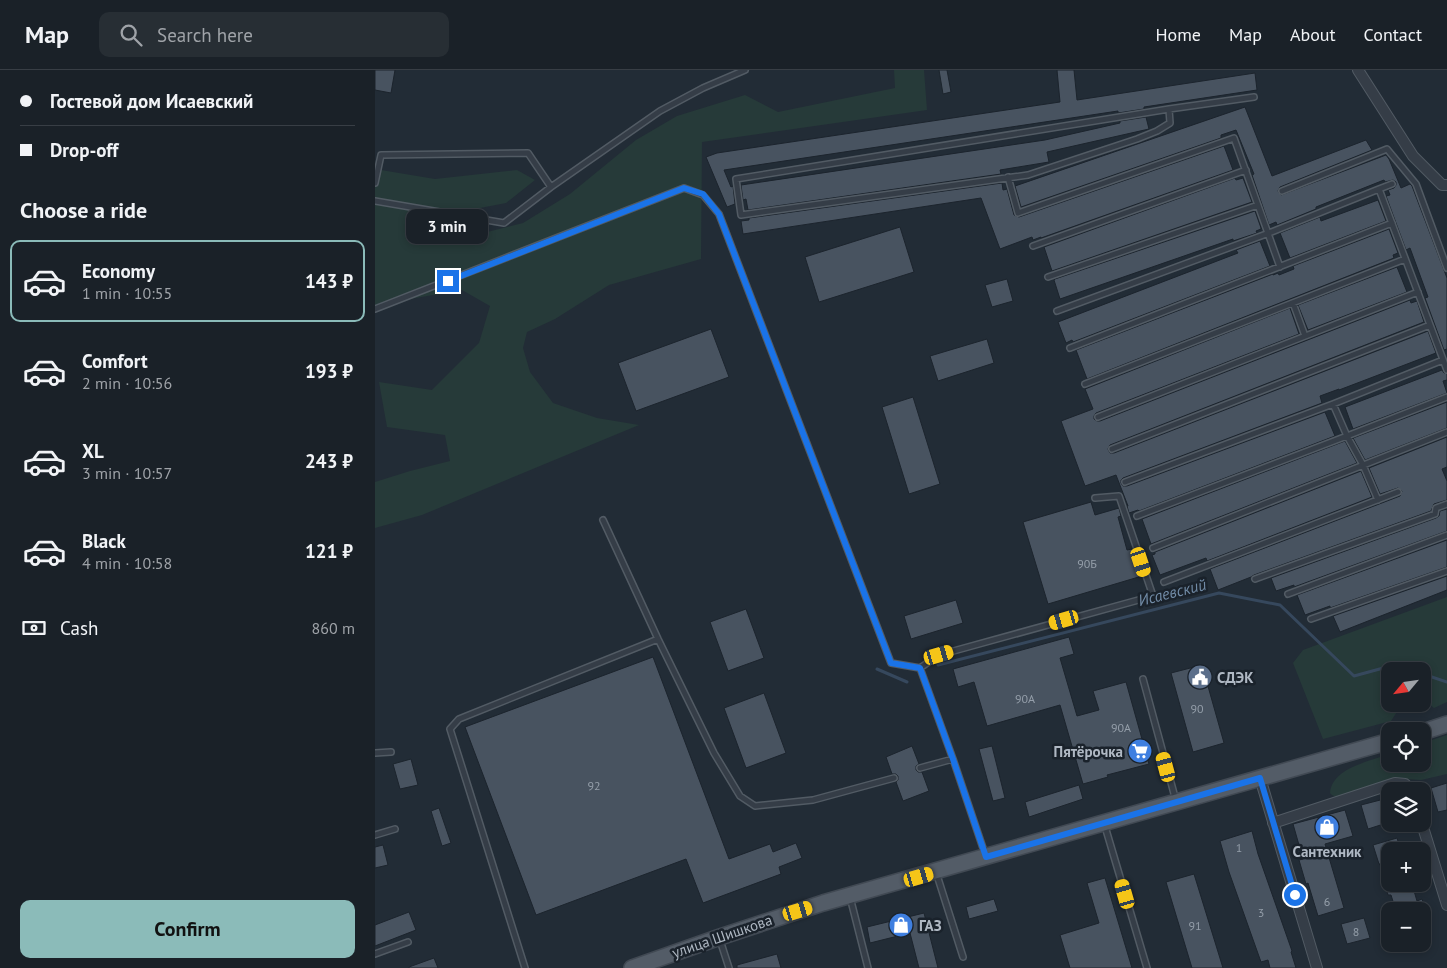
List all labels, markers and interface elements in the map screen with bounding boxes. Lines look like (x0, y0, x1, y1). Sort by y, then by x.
search box (99, 12, 449, 57)
text: Map (25, 19, 69, 50)
icon: search (117, 21, 145, 49)
text: Search here (157, 23, 253, 47)
text: Home (1155, 23, 1201, 46)
text: Map (1229, 23, 1262, 46)
text: About (1290, 23, 1336, 46)
text: Contact (1364, 23, 1422, 46)
text: Гостевой дом Исаевский (50, 89, 253, 113)
text: Drop-off (50, 138, 118, 162)
text: Choose a ride (20, 196, 147, 224)
callout: 3 min (407, 208, 489, 244)
text: 3 min (427, 216, 467, 236)
icon: car (22, 259, 67, 304)
text: Economy (82, 259, 155, 283)
text: 143 ₽ (305, 269, 353, 293)
route end (437, 270, 459, 292)
text: 1 min · 10:55 (82, 283, 172, 303)
icon: car (22, 349, 67, 394)
text: Comfort (82, 349, 148, 373)
text: 193 ₽ (305, 359, 353, 383)
text: 2 min · 10:56 (82, 373, 172, 393)
icon: car (22, 439, 67, 484)
text: XL (82, 439, 104, 463)
text: 243 ₽ (305, 449, 353, 473)
text: 3 min · 10:57 (82, 463, 172, 483)
icon: car (22, 529, 67, 574)
text: Black (82, 529, 126, 553)
text: 121 ₽ (305, 539, 353, 563)
car (1129, 545, 1152, 579)
text: 4 min · 10:58 (82, 553, 172, 573)
house number: 90Б (1077, 556, 1097, 571)
water label: Исаевский (1136, 574, 1208, 610)
car (1047, 609, 1080, 631)
icon: cash (20, 614, 48, 642)
text: Cash (60, 616, 98, 640)
text: 860 m (312, 618, 355, 638)
car (922, 644, 955, 666)
north arrow (1381, 662, 1431, 712)
map controls (1381, 662, 1431, 952)
public building icon: СДЭК (1187, 664, 1213, 690)
place label: СДЭК (1217, 668, 1254, 687)
house number: 90А (1015, 691, 1035, 706)
house number: 90 (1190, 701, 1204, 716)
house number: 90А (1111, 720, 1131, 735)
button: locate (1381, 722, 1431, 772)
supermarket icon: Пятёрочка (1127, 738, 1153, 764)
place label: Пятёрочка (1054, 742, 1123, 761)
car (1154, 751, 1177, 783)
house number: 92 (587, 778, 601, 793)
button: layers (1381, 782, 1431, 832)
shop icon: Сантехник (1314, 814, 1340, 840)
house number: 1 (1236, 840, 1242, 855)
place label: Сантехник (1293, 842, 1362, 861)
button: + (1381, 842, 1431, 892)
car (902, 866, 935, 888)
car (1113, 878, 1136, 910)
route start (1284, 884, 1306, 906)
house number: 6 (1324, 894, 1330, 909)
car (781, 899, 814, 923)
button: Confirm (20, 900, 355, 958)
button: − (1381, 902, 1431, 952)
house number: 3 (1258, 905, 1264, 920)
street label: улица Шишкова (669, 910, 775, 962)
shop icon: ГАЗ (888, 912, 914, 938)
place label: ГАЗ (919, 916, 942, 935)
house number: 91 (1188, 918, 1202, 933)
house number: 8 (1353, 924, 1359, 939)

